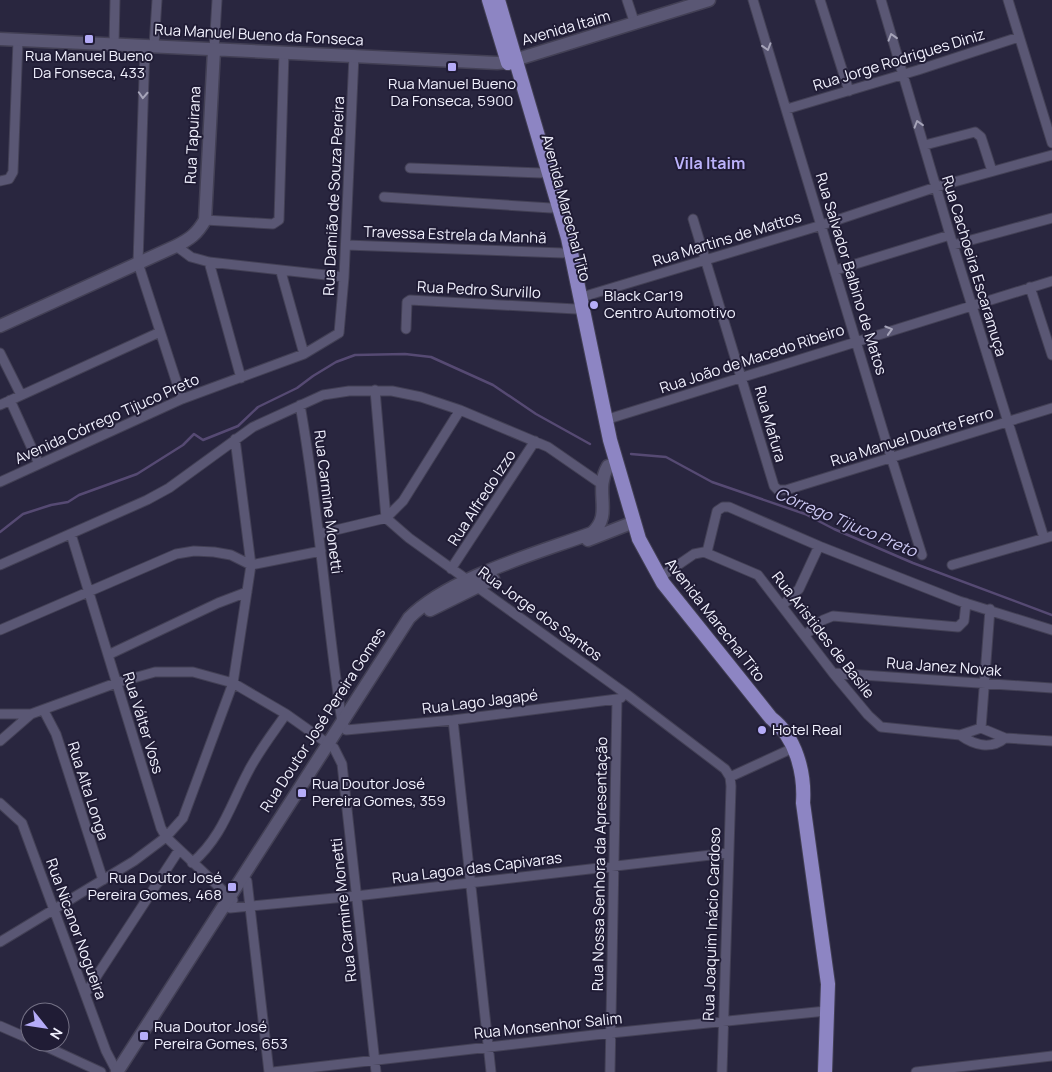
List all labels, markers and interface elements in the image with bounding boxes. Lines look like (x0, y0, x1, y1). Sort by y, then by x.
street label: Avenida Itaim (519, 5, 613, 50)
street label: Rua Manuel Bueno da Fonseca (154, 19, 364, 50)
street label: Rua Jorge Rodrigues Diniz (810, 23, 987, 96)
marker: Rua Manuel Bueno Da Fonseca, 433 (83, 33, 95, 45)
one-way arrow (888, 34, 898, 42)
one-way arrow (762, 42, 772, 50)
place label: Rua Manuel Bueno Da Fonseca, 433 (25, 45, 153, 83)
marker: Rua Manuel Bueno Da Fonseca, 5900 (446, 61, 458, 73)
place label: Rua Manuel Bueno Da Fonseca, 5900 (388, 73, 516, 111)
street label: Rua Tapuirana (179, 86, 206, 184)
one-way arrow (137, 91, 148, 99)
street label: Rua Damião de Souza Pereira (318, 96, 349, 296)
one-way arrow (914, 120, 924, 128)
street label: Avenida Marechal Tito (537, 132, 596, 284)
district label: Vila Itaim (675, 152, 745, 174)
street label: Rua Salvador Balbino de Matos (811, 170, 892, 378)
street label: Rua Cachoeira Escaramuça (937, 173, 1012, 359)
street label: Rua Martins de Mattos (650, 206, 804, 271)
street label: Travessa Estrela da Manhã (363, 221, 547, 248)
street label: Rua Pedro Survillo (417, 276, 542, 303)
place label: Black Car19 Centro Automotivo (604, 285, 736, 323)
marker: Black Car19 Centro Automotivo (588, 299, 600, 311)
street label: Rua João de Macedo Ribeiro (657, 319, 847, 398)
one-way arrow (884, 326, 892, 336)
street label: Avenida Córrego Tijuco Preto (11, 368, 202, 469)
street label: Rua Mafura (750, 383, 791, 464)
street label: Rua Manuel Duarte Ferro (828, 402, 996, 471)
street label: Rua Carmine Monetti (309, 429, 348, 575)
street label: Rua Alfredo Izzo (443, 446, 521, 550)
water label: Córrego Tijuco Preto (772, 482, 922, 562)
street label: Avenida Marechal Tito (660, 554, 770, 686)
street label: Rua Jorge dos Santos (474, 561, 607, 666)
street label: Rua Aristides de Basile (767, 567, 880, 703)
street label: Rua Doutor José Pereira Gomes (255, 623, 390, 816)
street label: Rua Janez Novak (886, 652, 1003, 681)
street label: Rua Válter Voss (118, 669, 169, 776)
street label: Rua Lago Jagapé (421, 684, 539, 719)
place label: Hotel Real (772, 719, 842, 740)
marker: Hotel Real (756, 724, 768, 736)
street label: Rua Nossa Senhora da Apresentação (587, 736, 612, 991)
street label: Rua Alta Longa (63, 739, 114, 843)
place label: Rua Doutor José Pereira Gomes, 359 (312, 773, 446, 811)
marker: Rua Doutor José Pereira Gomes, 359 (296, 787, 308, 799)
street label: Rua Joaquim Inácio Cardoso (698, 827, 725, 1021)
street label: Rua Carmine Monetti (325, 837, 362, 983)
street label: Rua Lagoa das Capivaras (391, 847, 563, 888)
street label: Rua Nicanor Nogueira (41, 855, 112, 1002)
place label: Rua Doutor José Pereira Gomes, 468 (88, 867, 222, 905)
marker: Rua Doutor José Pereira Gomes, 468 (226, 881, 238, 893)
north arrow (20, 1002, 70, 1052)
street label: Rua Monsenhor Salim (473, 1007, 623, 1044)
place label: Rua Doutor José Pereira Gomes, 653 (154, 1016, 288, 1054)
text: N (46, 1025, 67, 1043)
marker: Rua Doutor José Pereira Gomes, 653 (138, 1030, 150, 1042)

